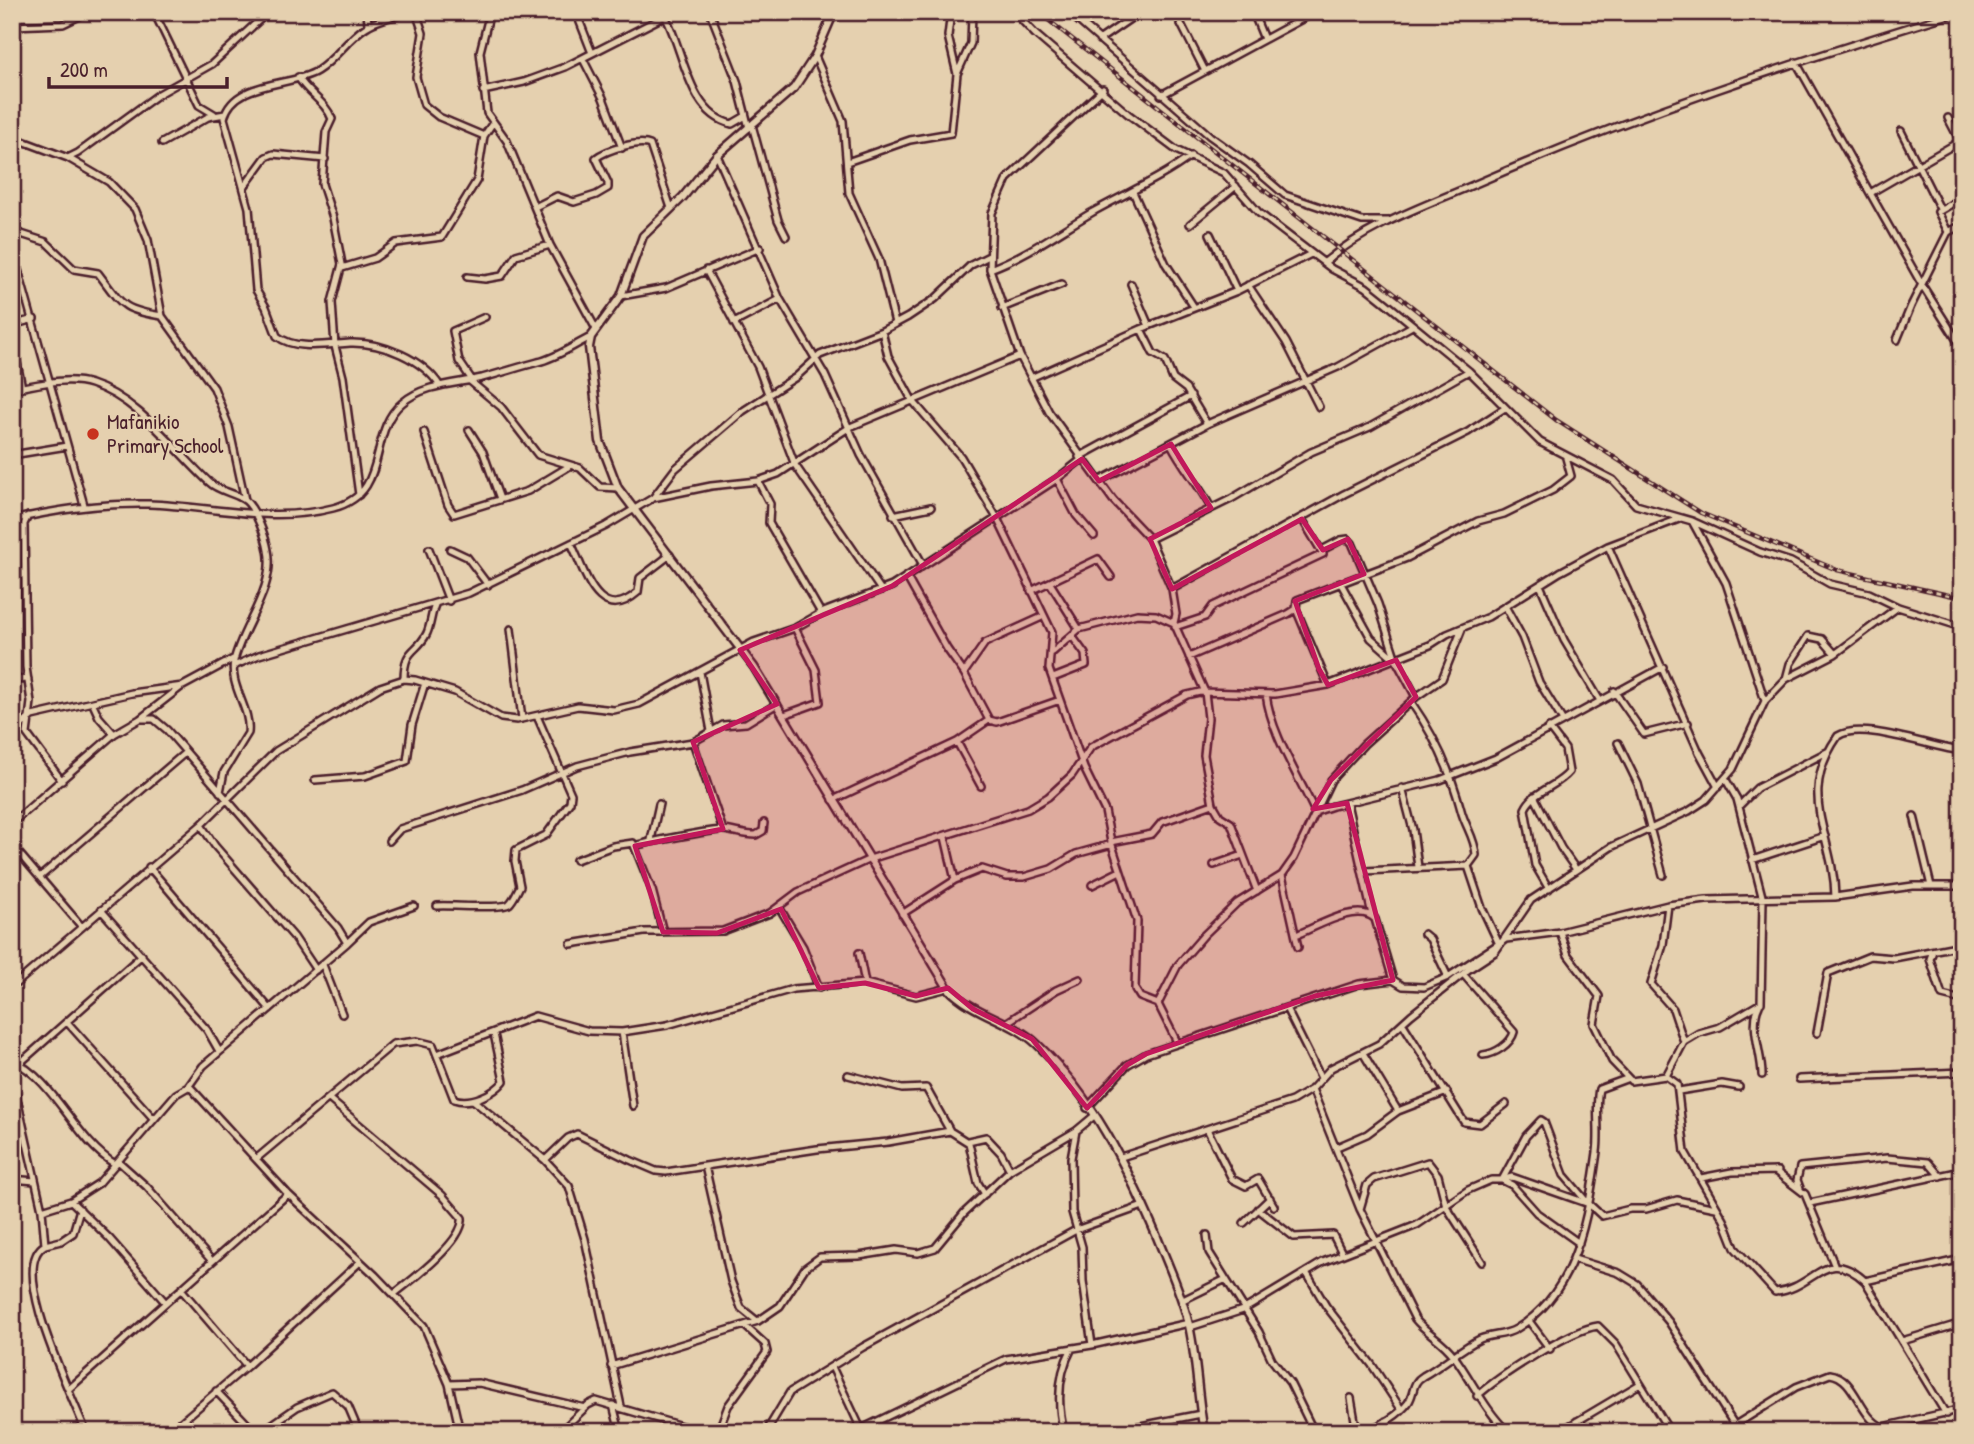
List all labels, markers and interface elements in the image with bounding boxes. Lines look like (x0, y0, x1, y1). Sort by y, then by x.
scale bar (49, 46, 228, 90)
text: 200 m (60, 55, 108, 84)
place label: Mafanikio Primary School (107, 407, 224, 460)
marker: Mafanikio Primary School (85, 426, 101, 442)

